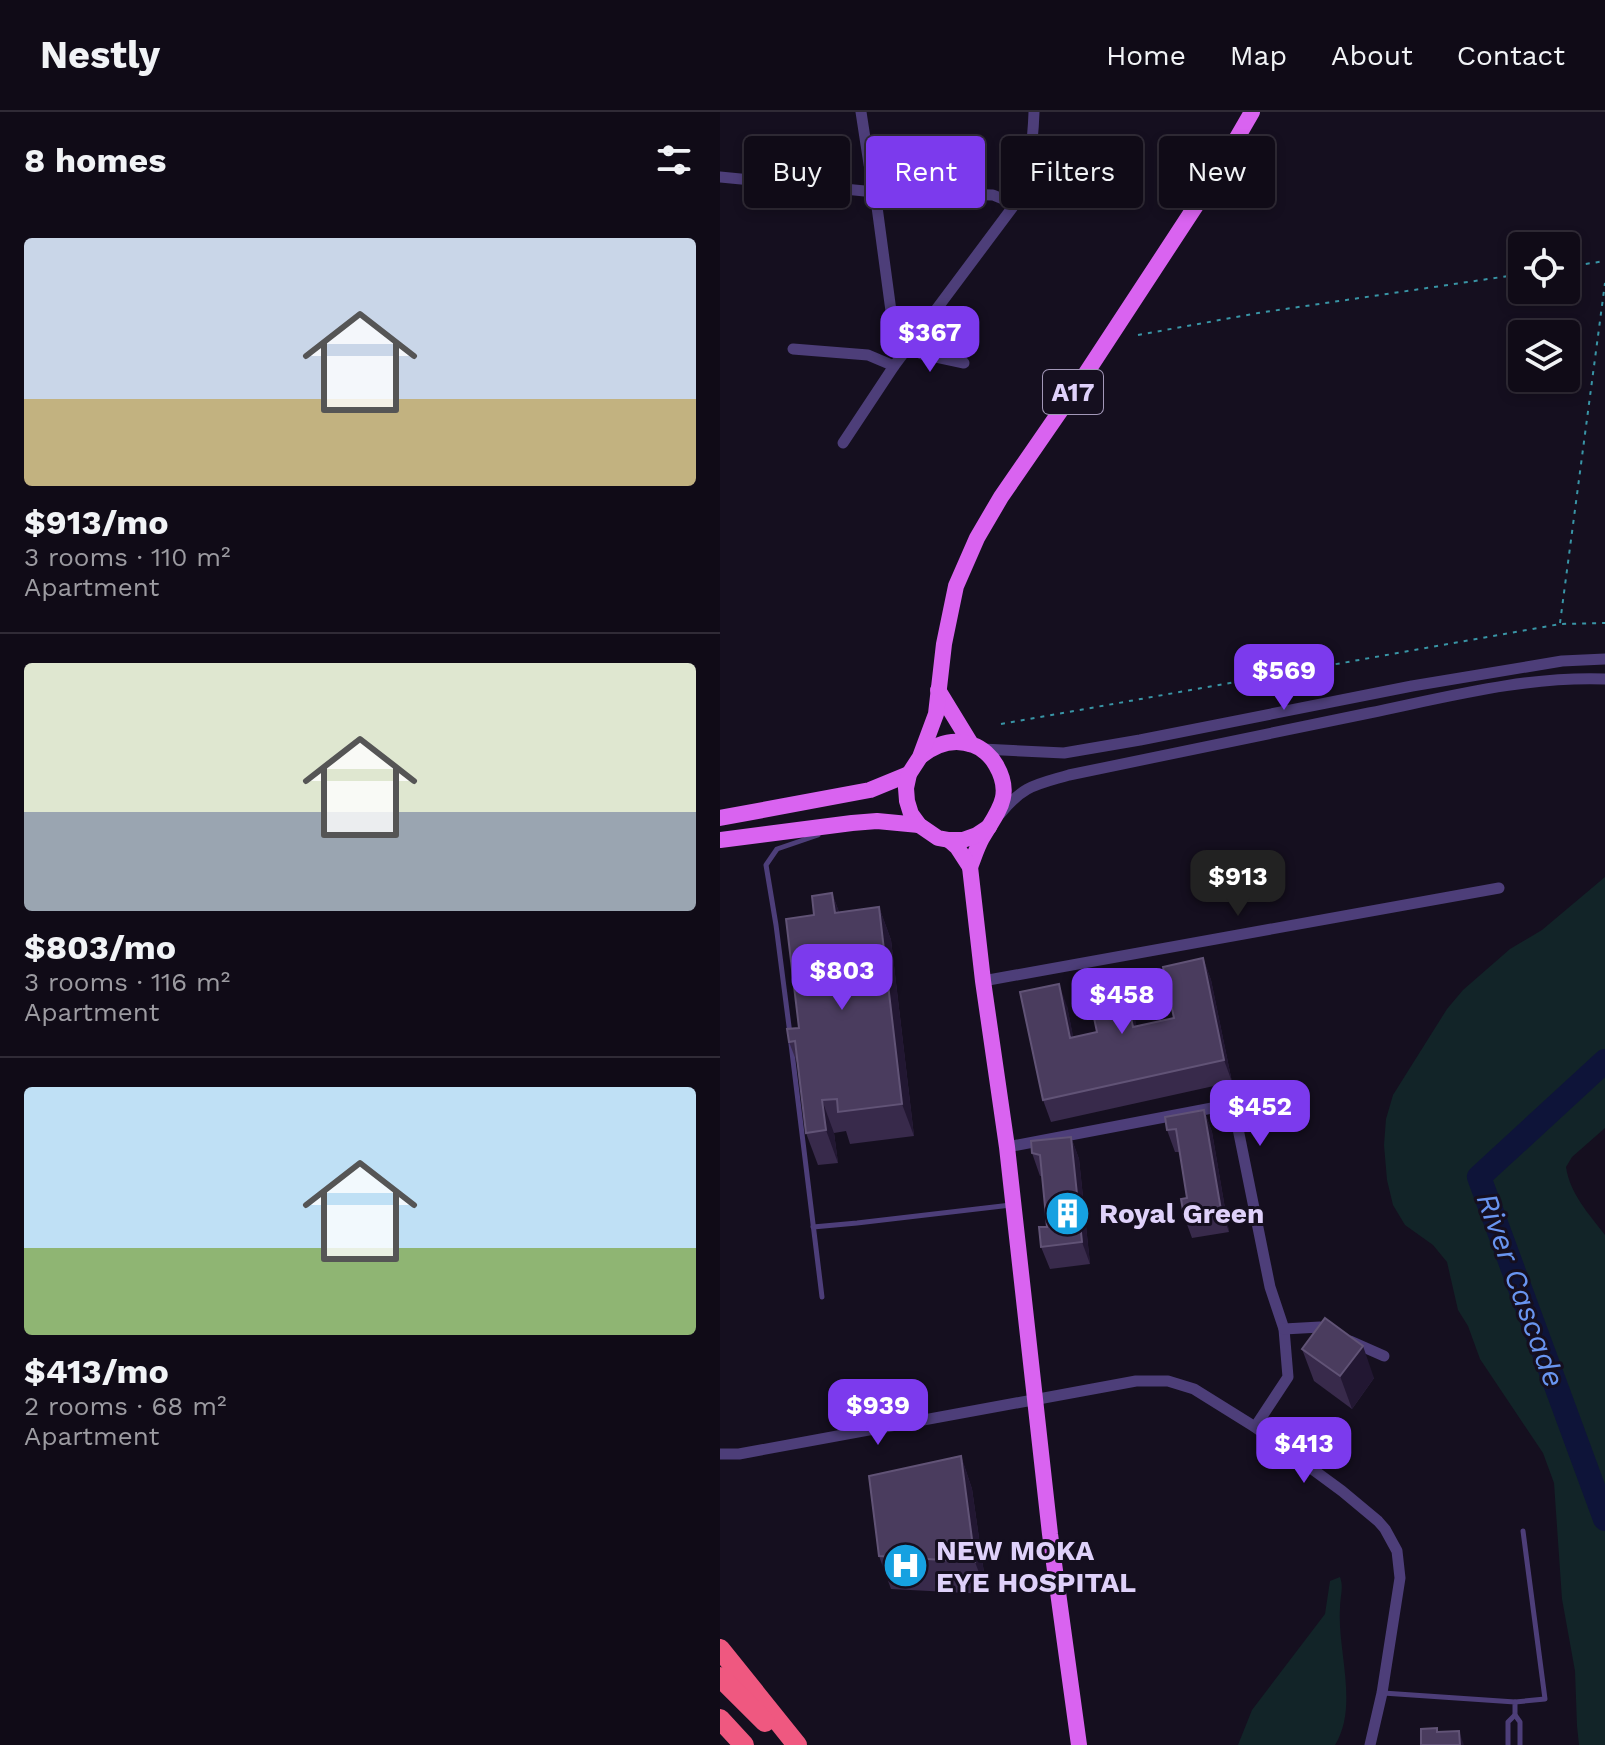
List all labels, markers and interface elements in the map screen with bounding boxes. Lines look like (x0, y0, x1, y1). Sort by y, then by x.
text: Nestly (40, 33, 160, 77)
text: Home (1106, 39, 1186, 72)
text: Map (1230, 39, 1287, 72)
text: About (1331, 39, 1413, 72)
text: Contact (1457, 39, 1565, 72)
chip: Buy (744, 136, 850, 208)
chip: Rent (866, 136, 985, 208)
chip: Filters (1001, 136, 1143, 208)
chip: New (1159, 136, 1275, 208)
icon: filters (652, 138, 696, 182)
text: 8 homes (24, 140, 166, 180)
map controls (1508, 232, 1580, 392)
button: locate (1508, 232, 1580, 304)
icon: home (288, 290, 432, 434)
pin: $367 (883, 306, 977, 374)
text: $367 (898, 317, 962, 347)
button: layers (1508, 320, 1580, 392)
road number: A17 (1043, 370, 1103, 414)
text: $913/mo (24, 502, 169, 542)
text: 3 rooms · 110 m² (24, 542, 231, 572)
text: Apartment (24, 572, 160, 602)
pin: $569 (1237, 644, 1331, 712)
text: $569 (1252, 655, 1316, 685)
icon: home (288, 715, 432, 859)
pin: $913 (1191, 850, 1285, 918)
text: $913 (1208, 861, 1268, 891)
text: $803/mo (24, 927, 176, 967)
pin: $803 (795, 944, 889, 1012)
text: $803 (810, 955, 874, 985)
text: 3 rooms · 116 m² (24, 967, 230, 997)
pin: $458 (1075, 968, 1169, 1036)
text: $458 (1090, 979, 1154, 1009)
text: Apartment (24, 997, 160, 1027)
pin: $452 (1213, 1080, 1307, 1148)
text: $452 (1228, 1091, 1292, 1121)
icon: home (288, 1139, 432, 1283)
water label: River Cascade (1470, 1188, 1572, 1392)
building icon: Royal Green (1044, 1189, 1092, 1237)
place label: Royal Green (1099, 1197, 1264, 1230)
text: $413/mo (24, 1351, 169, 1391)
pin: $939 (831, 1379, 925, 1447)
text: $939 (846, 1390, 910, 1420)
text: 2 rooms · 68 m² (24, 1391, 226, 1421)
pin: $413 (1257, 1417, 1351, 1485)
text: Apartment (24, 1421, 160, 1451)
text: $413 (1274, 1428, 1334, 1458)
place label: NEW MOKA EYE HOSPITAL (936, 1534, 1136, 1599)
hospital icon: NEW MOKA EYE HOSPITAL (881, 1542, 929, 1590)

